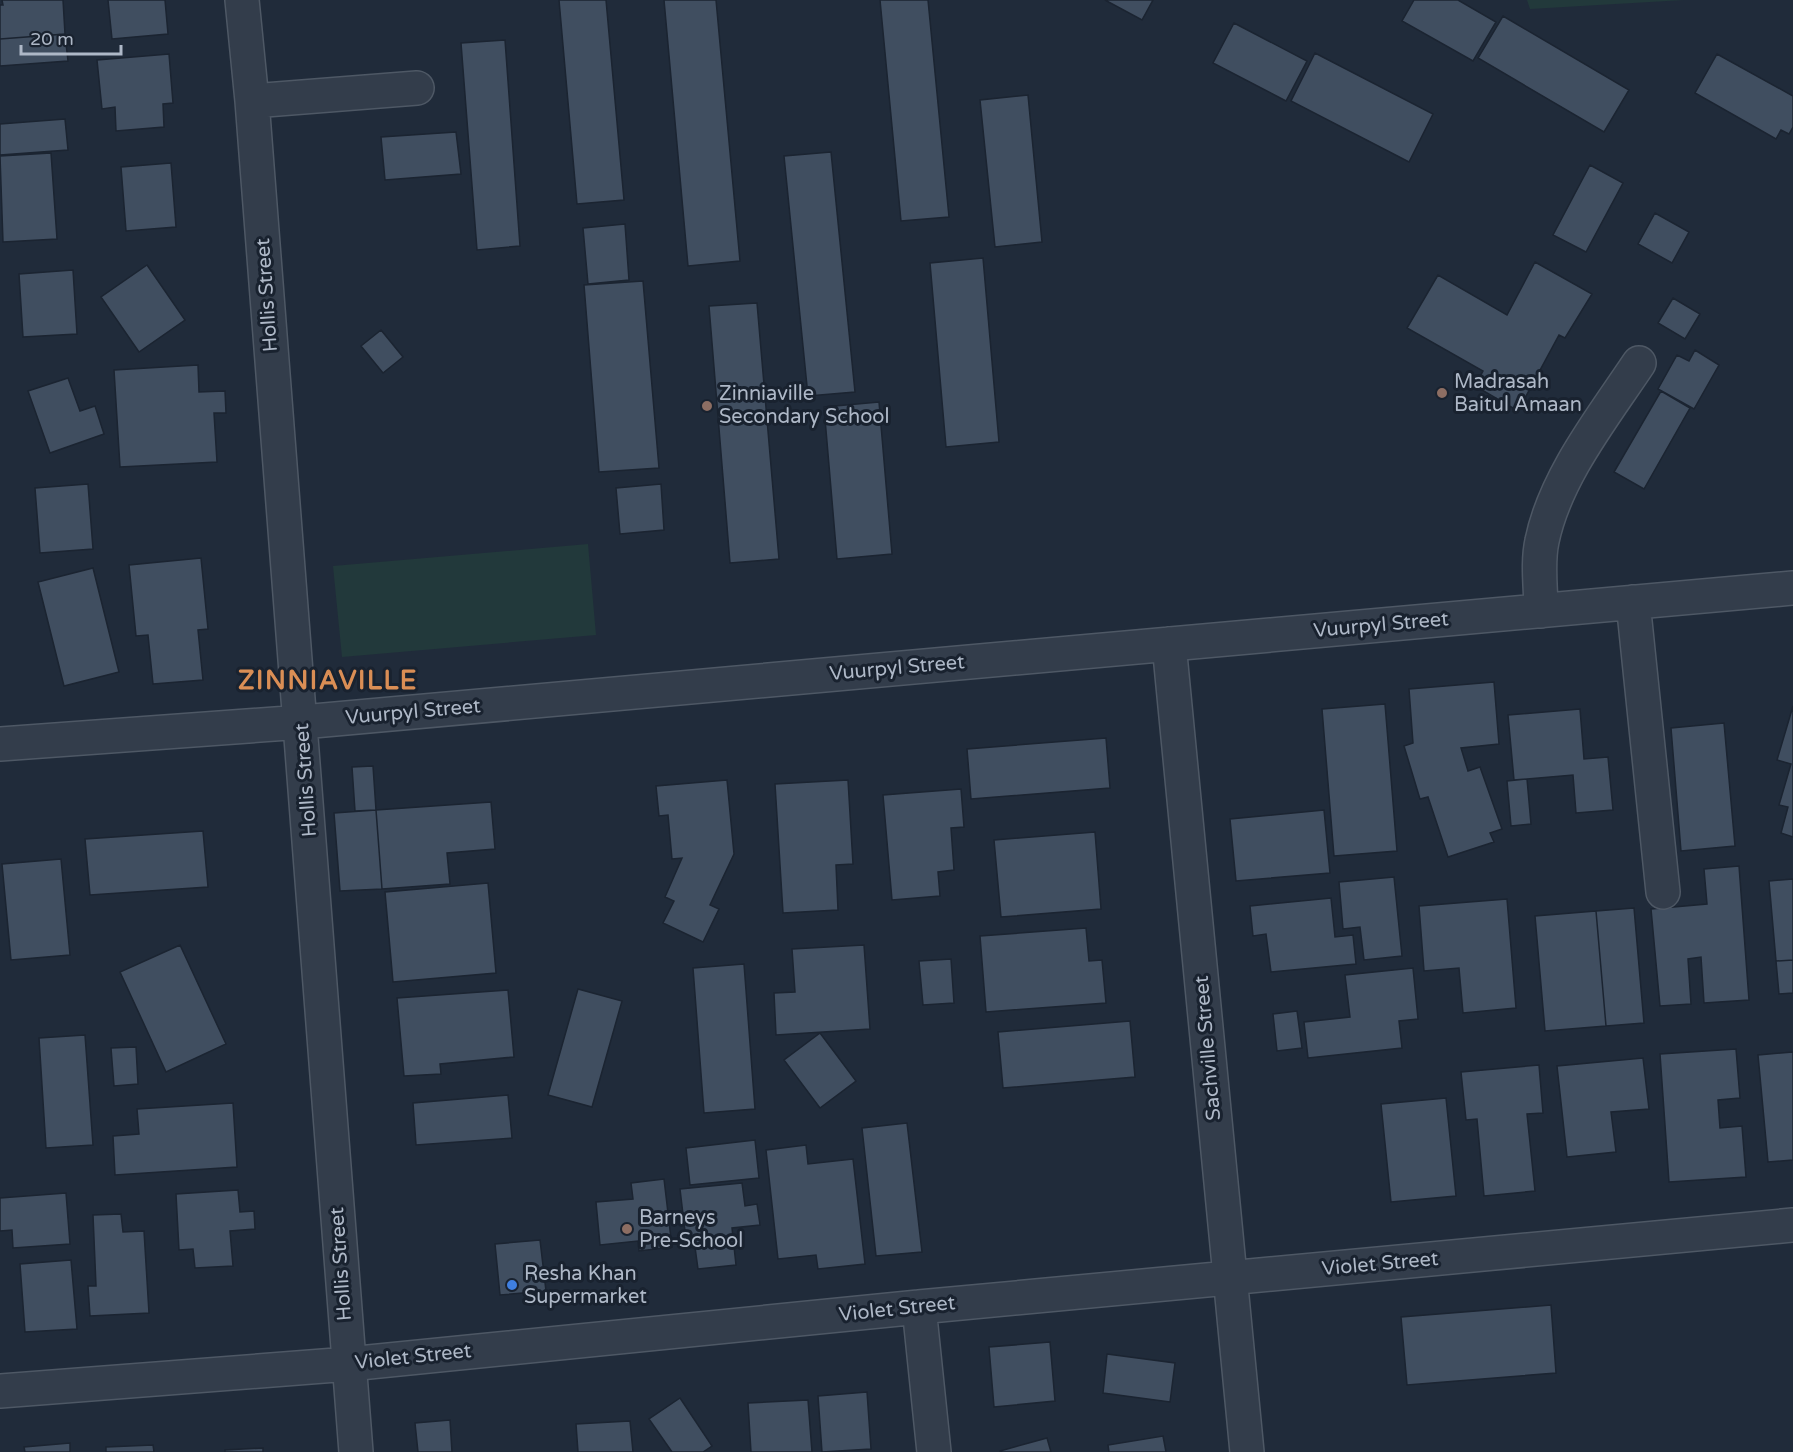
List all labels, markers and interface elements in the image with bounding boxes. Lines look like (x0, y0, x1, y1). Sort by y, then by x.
scale bar (21, 18, 122, 56)
text: 20 m (30, 28, 74, 50)
street label: Hollis Street (251, 237, 283, 353)
place label: Madrasah Baitul Amaan (1454, 370, 1582, 417)
place label: Zinniaville Secondary School (719, 382, 889, 429)
marker: Madrasah Baitul Amaan (1435, 386, 1449, 400)
marker: Zinniaville Secondary School (700, 399, 714, 413)
street label: Vuurpyl Street (1312, 607, 1450, 643)
street label: Vuurpyl Street (828, 650, 966, 686)
district label: ZINNIAVILLE (238, 665, 418, 696)
street label: Vuurpyl Street (344, 694, 482, 730)
street label: Hollis Street (290, 722, 322, 838)
street label: Sachville Street (1190, 974, 1226, 1121)
street label: Hollis Street (325, 1206, 357, 1322)
place label: Barneys Pre-School (639, 1206, 743, 1253)
marker: Barneys Pre-School (620, 1222, 634, 1236)
street label: Violet Street (1321, 1247, 1440, 1281)
place label: Resha Khan Supermarket (524, 1262, 647, 1309)
marker: Resha Khan Supermarket (505, 1278, 519, 1292)
street label: Violet Street (838, 1291, 957, 1327)
street label: Violet Street (354, 1339, 473, 1375)

